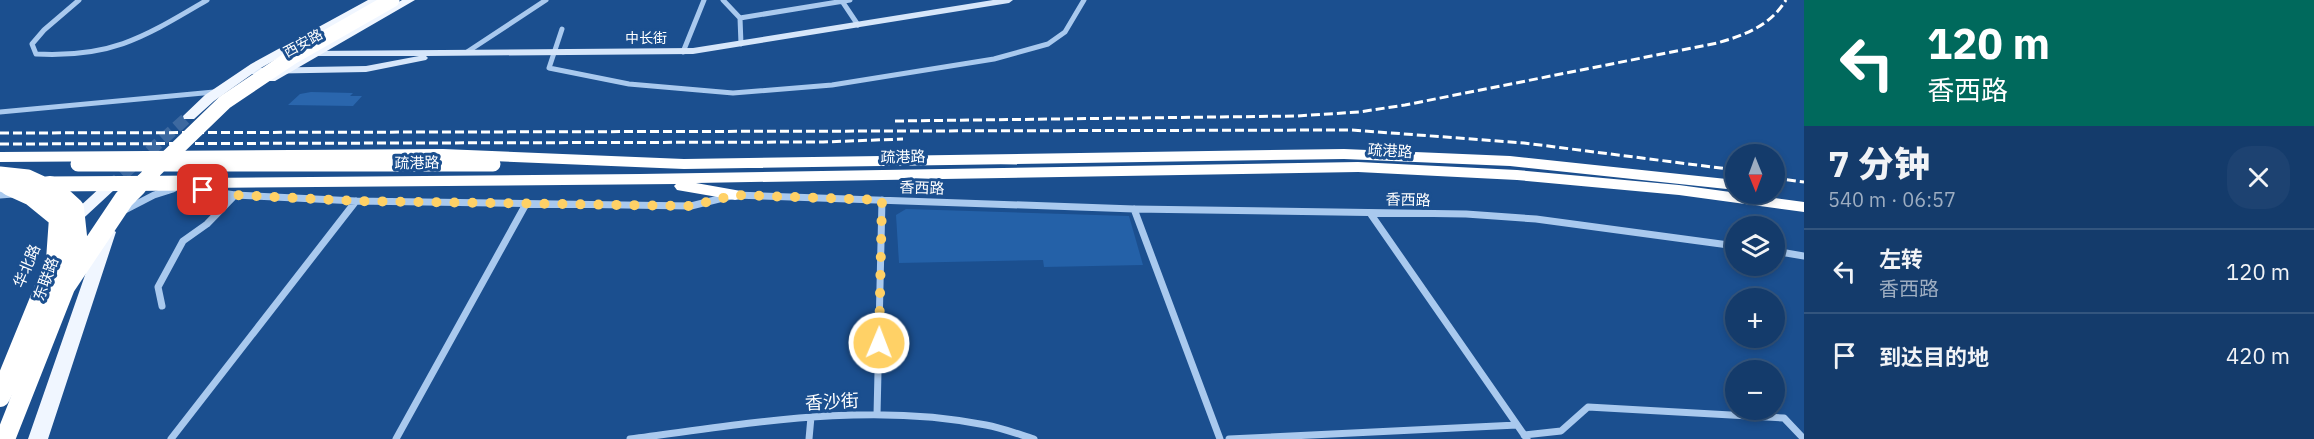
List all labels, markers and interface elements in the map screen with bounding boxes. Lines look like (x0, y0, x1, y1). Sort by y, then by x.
text: 120 m (1927, 16, 2050, 71)
icon: left (1828, 24, 1906, 102)
street label: 西安路 (280, 25, 326, 61)
street label: 中长街 (625, 29, 667, 47)
text: 香西路 (1927, 72, 2008, 107)
street label: 疏港路 (1367, 140, 1413, 161)
text: 7 分钟 (1828, 140, 1930, 187)
north arrow (1725, 144, 1785, 204)
map controls (1725, 144, 1785, 420)
button: close (2227, 146, 2290, 209)
street label: 疏港路 (880, 147, 926, 166)
street label: 疏港路 (394, 153, 440, 172)
pin (177, 164, 228, 215)
icon: arrive (186, 173, 219, 206)
street label: 香西路 (899, 177, 945, 198)
text: 540 m · 06:57 (1828, 186, 1956, 213)
street label: 香西路 (1385, 190, 1431, 209)
button: layers (1725, 216, 1785, 276)
street label: 华北路 (9, 241, 44, 290)
text: 左转 (1879, 244, 1923, 273)
street label: 东联路 (29, 254, 62, 303)
icon: left (1828, 255, 1861, 288)
text: 120 m (2226, 257, 2290, 286)
text: 香西路 (1879, 275, 1939, 302)
button: + (1725, 288, 1785, 348)
position arrow (847, 311, 911, 375)
icon: arrive (1828, 339, 1861, 372)
text: 420 m (2226, 341, 2290, 370)
text: 到达目的地 (1879, 342, 1989, 371)
button: − (1725, 360, 1785, 420)
street label: 香沙街 (804, 389, 860, 414)

